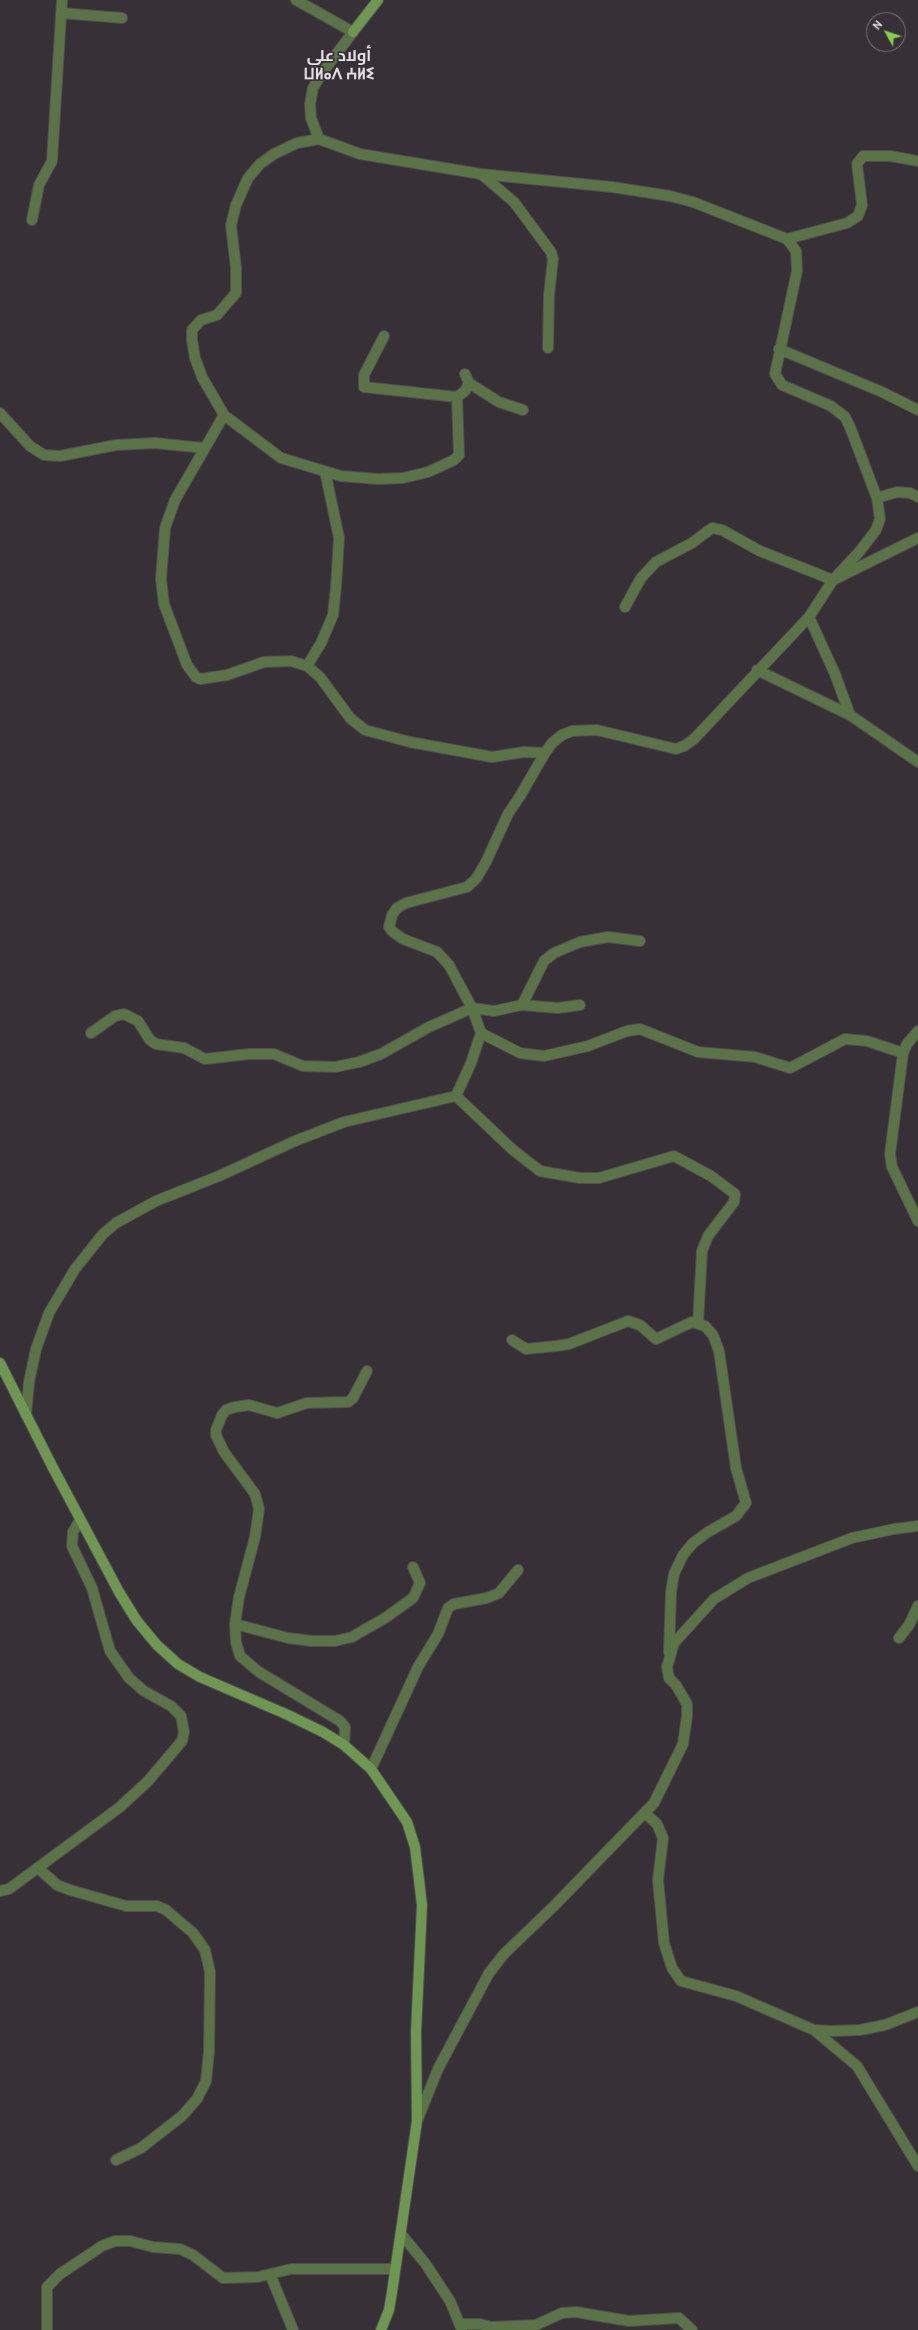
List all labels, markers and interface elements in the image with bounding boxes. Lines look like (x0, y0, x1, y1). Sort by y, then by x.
north arrow (866, 12, 906, 52)
text: N (870, 17, 885, 32)
district label: أولاد علي ⵡⵍⴰⴷ ⵄⵍⵉ (304, 46, 374, 84)

